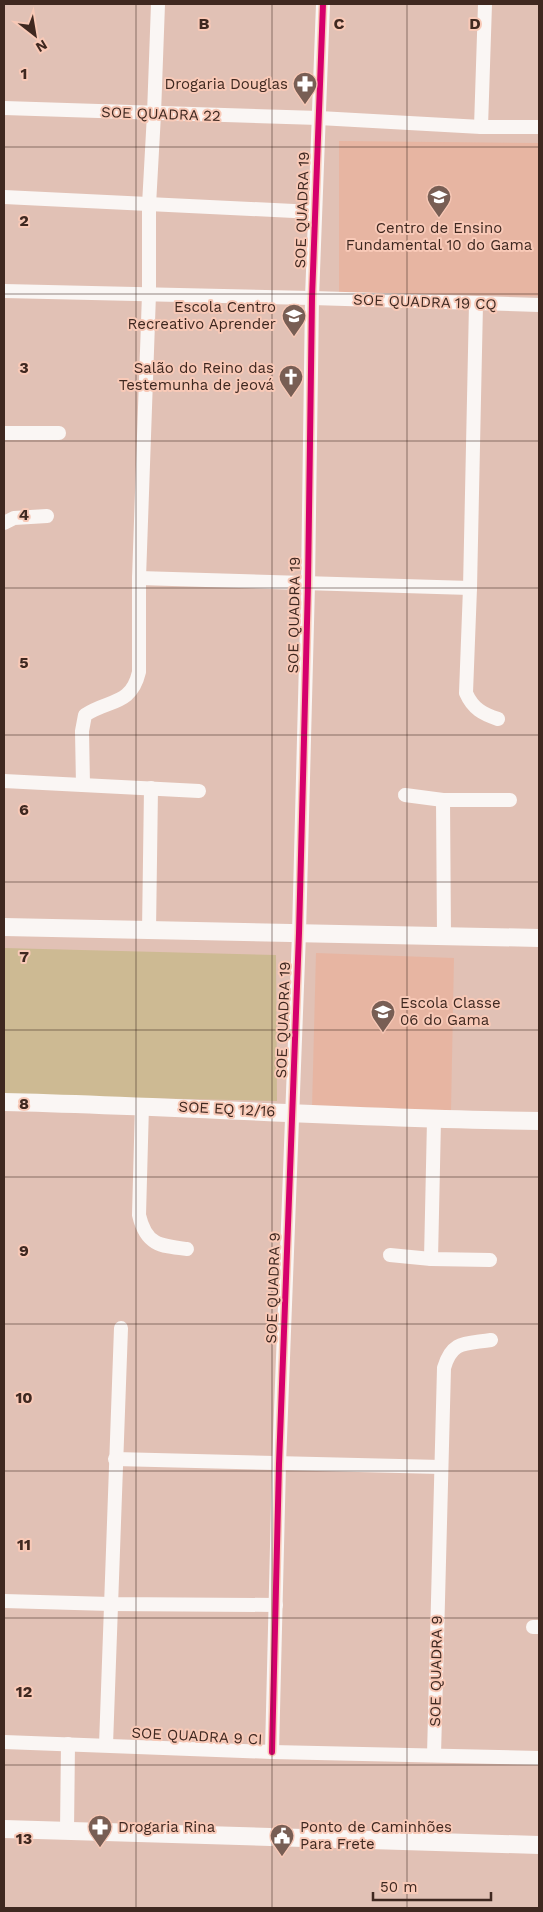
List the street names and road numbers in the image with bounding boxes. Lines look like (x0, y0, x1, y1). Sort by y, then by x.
street label: SOE QUADRA 22 (101, 103, 221, 125)
street label: SOE QUADRA 19 (291, 151, 313, 269)
street label: SOE QUADRA 19 CQ (353, 291, 497, 313)
street label: SOE QUADRA 19 (284, 556, 304, 674)
street label: SOE QUADRA 19 (272, 961, 294, 1079)
street label: SOE EQ 12/16 (178, 1097, 276, 1121)
street label: SOE QUADRA 9 (262, 1232, 284, 1344)
street label: SOE QUADRA 9 (426, 1615, 446, 1727)
street label: SOE QUADRA 9 CI (131, 1724, 263, 1748)

